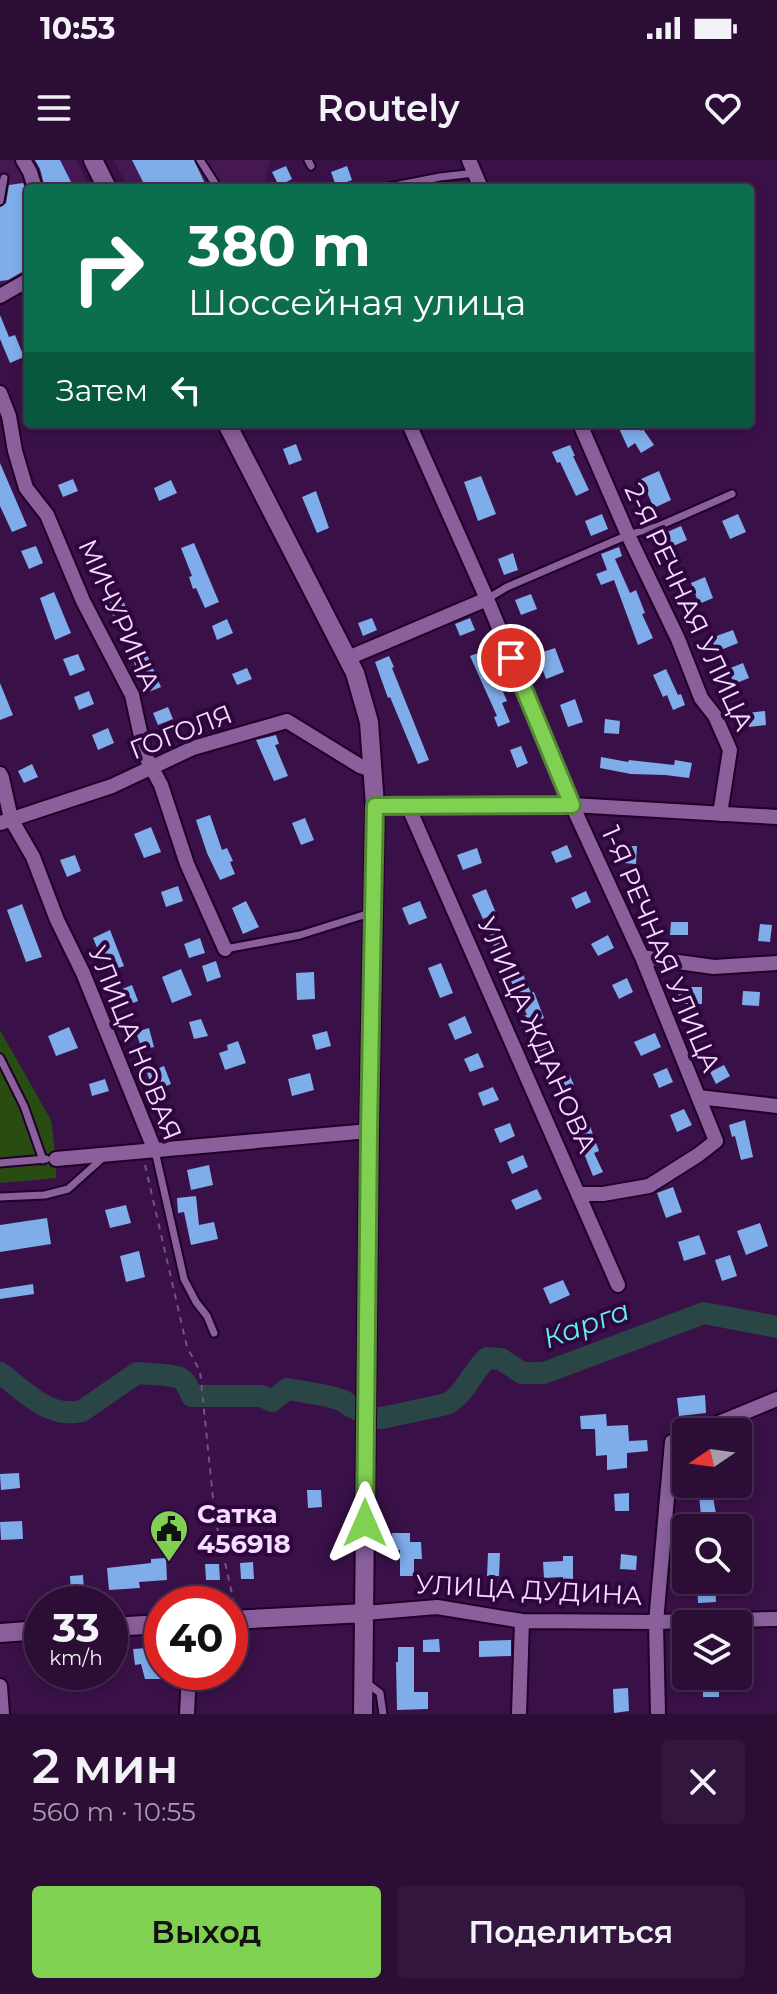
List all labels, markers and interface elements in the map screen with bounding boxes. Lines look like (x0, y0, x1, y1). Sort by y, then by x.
text: 10:53 (40, 10, 115, 47)
icon: menu (32, 86, 76, 130)
text: Routely (317, 86, 460, 130)
icon: heart (701, 86, 745, 130)
text: 380 m (188, 212, 371, 280)
icon: right (56, 216, 160, 320)
text: Шоссейная улица (188, 280, 526, 324)
icon: left (164, 368, 208, 412)
text: Затем (56, 372, 148, 409)
street label: 2-Я РЕЧНАЯ УЛИЦА (618, 478, 760, 736)
street label: МИЧУРИНА (71, 534, 167, 696)
pin (477, 624, 545, 692)
icon: arrive (489, 636, 533, 680)
street label: ГОГОЛЯ (125, 698, 237, 766)
street label: 1-Я РЕЧНАЯ УЛИЦА (595, 821, 727, 1077)
street label: УЛИЦА ЖДАНОВА (471, 912, 603, 1158)
street label: УЛИЦА НОВАЯ (81, 941, 189, 1145)
water label: Карга (538, 1293, 634, 1355)
north arrow (672, 1418, 752, 1498)
map controls (672, 1418, 752, 1690)
position arrow (323, 1481, 407, 1565)
place label: Сатка 456918 (197, 1498, 291, 1560)
public building icon: Сатка 456918 (148, 1508, 190, 1563)
button: search (672, 1514, 752, 1594)
street label: УЛИЦА ДУДИНА (415, 1568, 643, 1612)
speed limit sign: 40 (144, 1586, 248, 1690)
text: 33 (52, 1603, 100, 1652)
button: layers (672, 1610, 752, 1690)
text: km/h (49, 1646, 103, 1670)
text: 2 мин (32, 1737, 179, 1795)
button: close (661, 1740, 745, 1824)
text: 560 m · 10:55 (32, 1796, 196, 1828)
button: Выход (32, 1886, 381, 1978)
button: Поделиться (397, 1886, 745, 1978)

